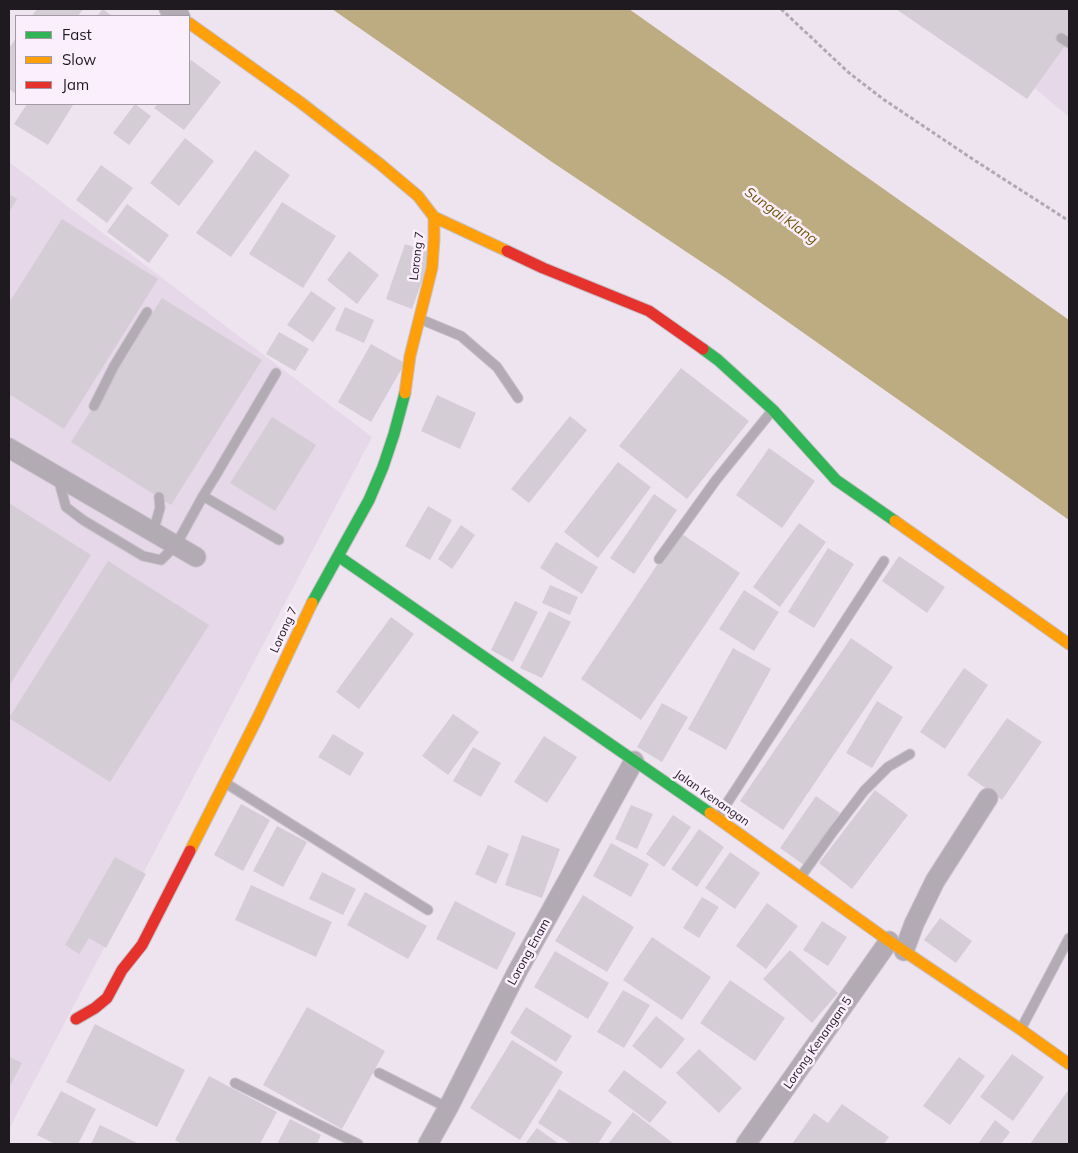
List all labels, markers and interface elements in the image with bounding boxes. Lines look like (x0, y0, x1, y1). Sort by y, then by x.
legend (15, 15, 190, 105)
text: Fast (62, 25, 92, 44)
text: Slow (62, 50, 96, 69)
text: Jam (62, 75, 89, 94)
water label: Sungai Klang (741, 184, 821, 248)
street label: Lorong 7 (407, 231, 427, 281)
street label: Lorong 7 (267, 605, 301, 655)
street label: Jalan Kenangan (672, 767, 752, 829)
street label: Lorong Enam (505, 916, 553, 988)
street label: Lorong Kenangan 5 (781, 994, 855, 1092)

